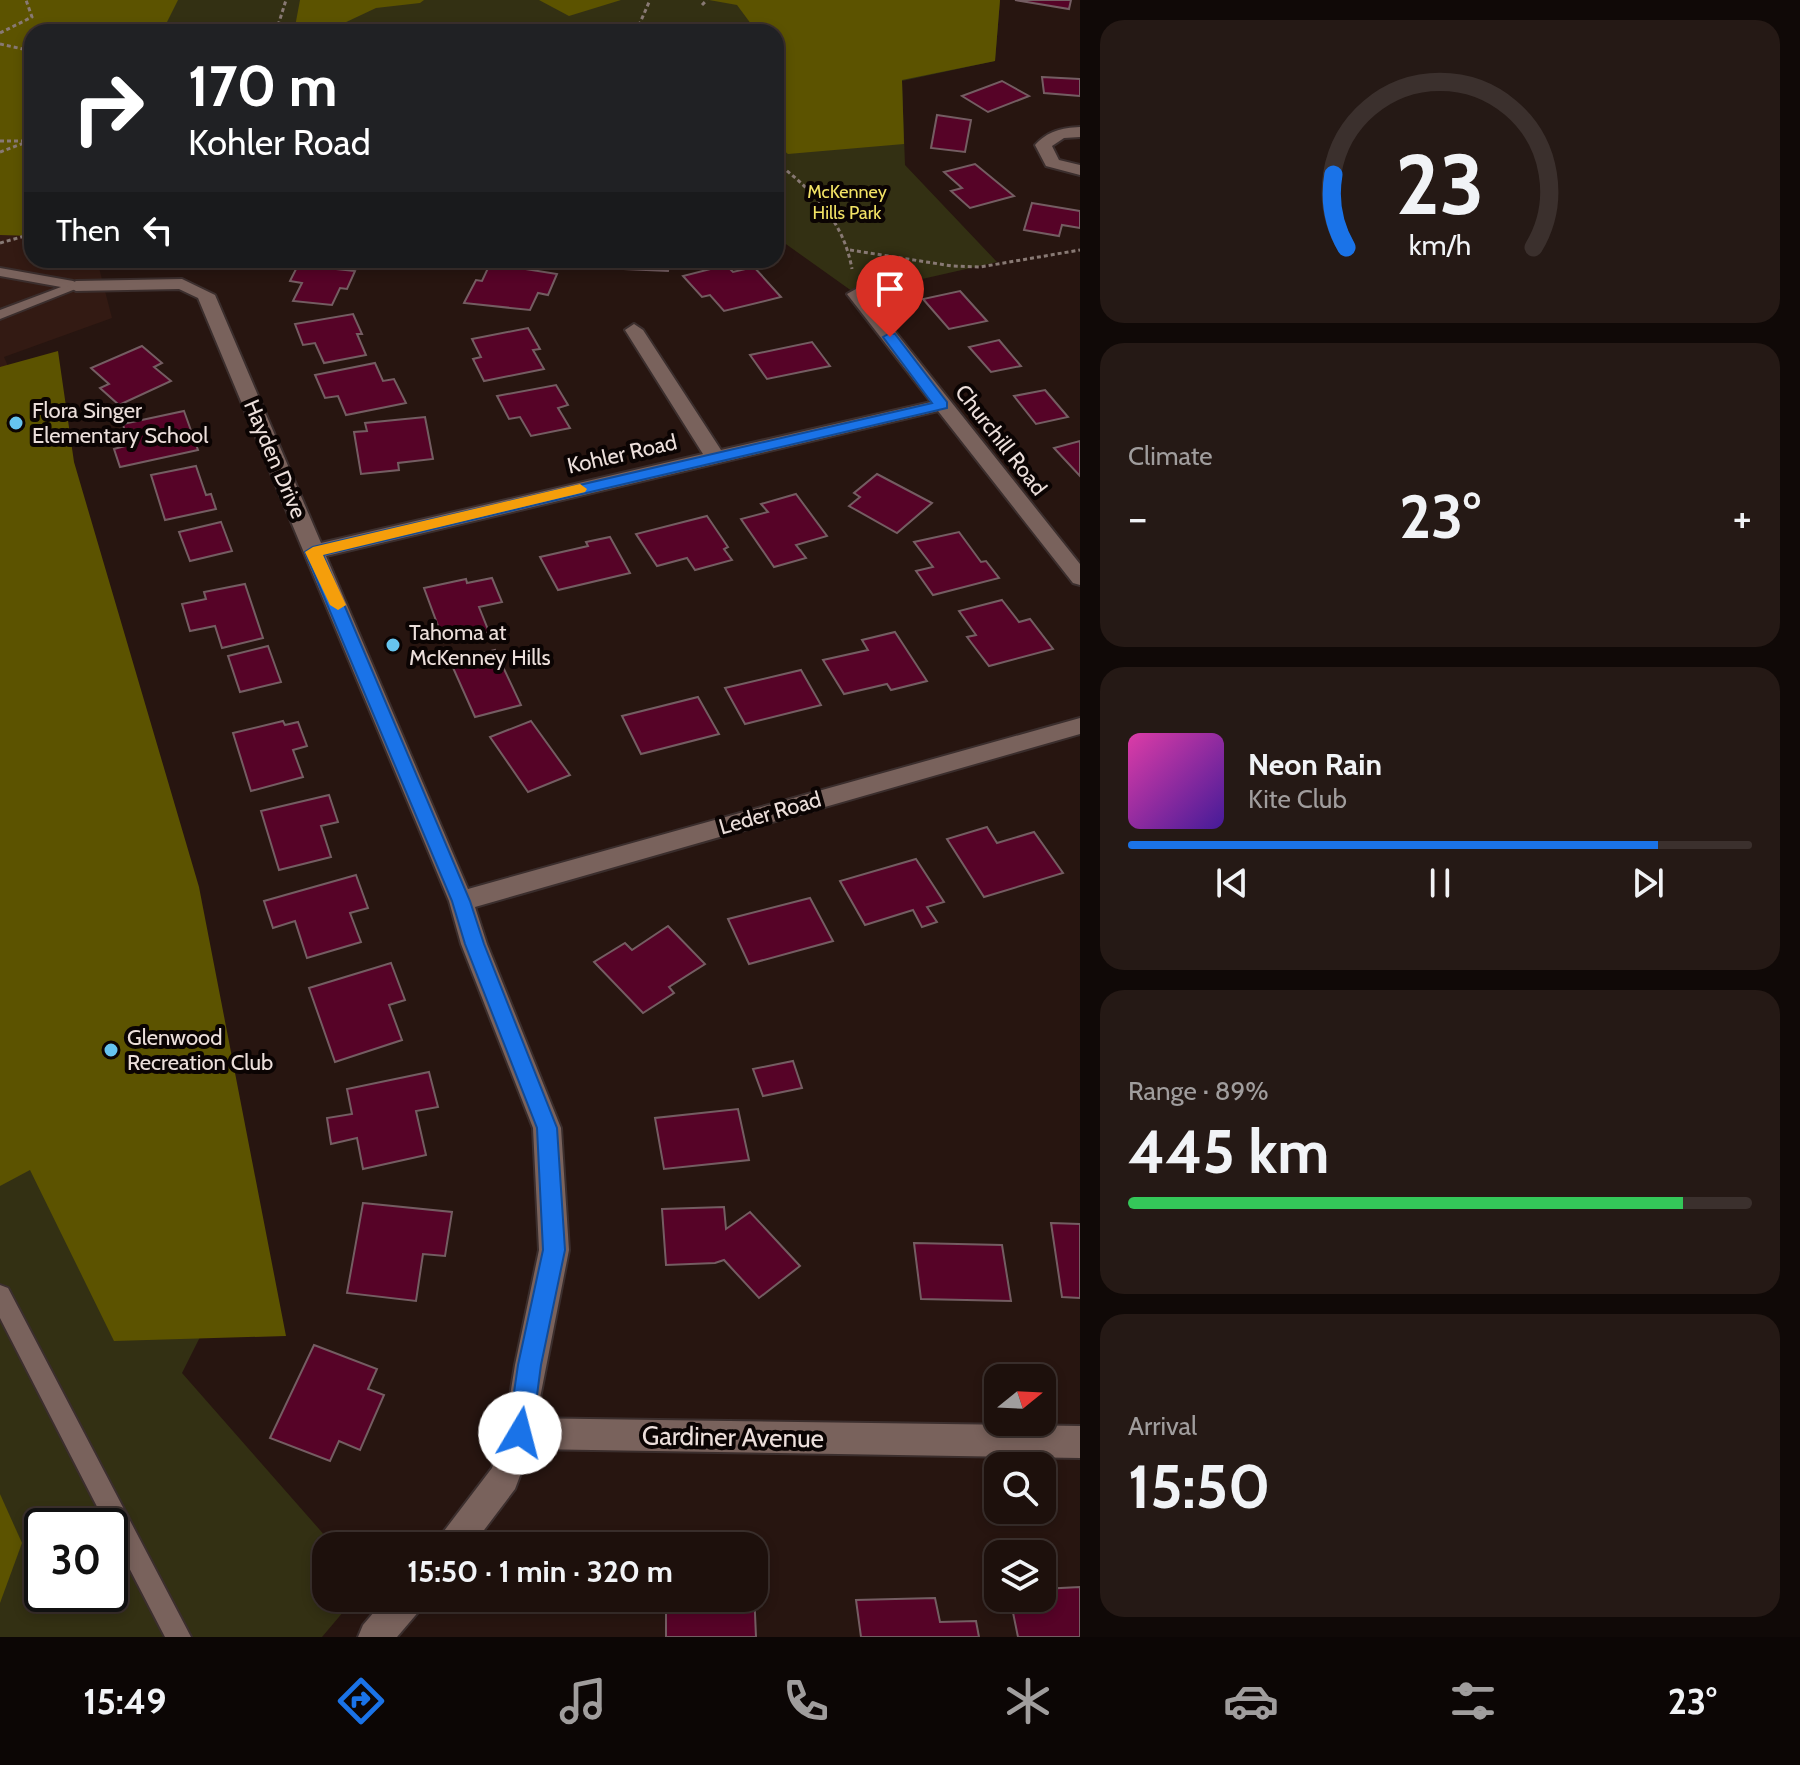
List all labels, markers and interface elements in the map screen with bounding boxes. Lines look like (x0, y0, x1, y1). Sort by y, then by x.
text: 170 m (188, 52, 338, 120)
icon: right (56, 56, 160, 160)
text: Kohler Road (188, 120, 371, 164)
text: 23 (1396, 133, 1484, 234)
park label: McKenney Hills Park (807, 181, 887, 224)
icon: left (136, 208, 180, 252)
text: Then (56, 212, 120, 249)
text: km/h (1409, 227, 1471, 262)
pin (856, 255, 924, 337)
icon: arrive (868, 267, 912, 311)
street label: Churchill Road (949, 379, 1053, 501)
street label: Hayden Drive (238, 396, 312, 522)
place label: Flora Singer Elementary School (32, 397, 209, 449)
marker: Flora Singer Elementary School (7, 414, 25, 432)
street label: Kohler Road (565, 428, 679, 480)
text: Climate (1128, 440, 1213, 472)
text: 23° (1399, 480, 1481, 553)
text: − (1128, 491, 1147, 544)
text: + (1733, 491, 1752, 544)
place label: Tahoma at McKenney Hills (409, 619, 551, 671)
marker: Tahoma at McKenney Hills (384, 636, 402, 654)
text: Neon Rain (1248, 746, 1382, 783)
text: Kite Club (1248, 783, 1347, 815)
street label: Leder Road (716, 786, 824, 840)
icon: previous (1210, 861, 1254, 905)
icon: pause (1418, 861, 1462, 905)
icon: next (1626, 861, 1670, 905)
place label: Glenwood Recreation Club (127, 1024, 273, 1076)
marker: Glenwood Recreation Club (102, 1041, 120, 1059)
text: Range · 89% (1128, 1075, 1269, 1107)
text: 445 km (1128, 1115, 1329, 1188)
north arrow (984, 1364, 1056, 1436)
map controls (984, 1364, 1056, 1612)
position arrow (478, 1391, 562, 1475)
text: Arrival (1128, 1410, 1197, 1442)
street label: Gardiner Avenue (642, 1419, 824, 1455)
text: 15:50 (1128, 1450, 1270, 1523)
button: search (984, 1452, 1056, 1524)
speed limit sign: 30 (24, 1508, 128, 1612)
button: layers (984, 1540, 1056, 1612)
text: 15:50 · 1 min · 320 m (407, 1553, 673, 1590)
icon: directions (333, 1673, 389, 1729)
icon: music (555, 1673, 611, 1729)
icon: phone (778, 1673, 834, 1729)
icon: climate (1000, 1673, 1056, 1729)
icon: car (1223, 1673, 1279, 1729)
icon: filters (1445, 1673, 1501, 1729)
text: 15:49 (83, 1679, 166, 1723)
text: 23° (1668, 1679, 1717, 1723)

